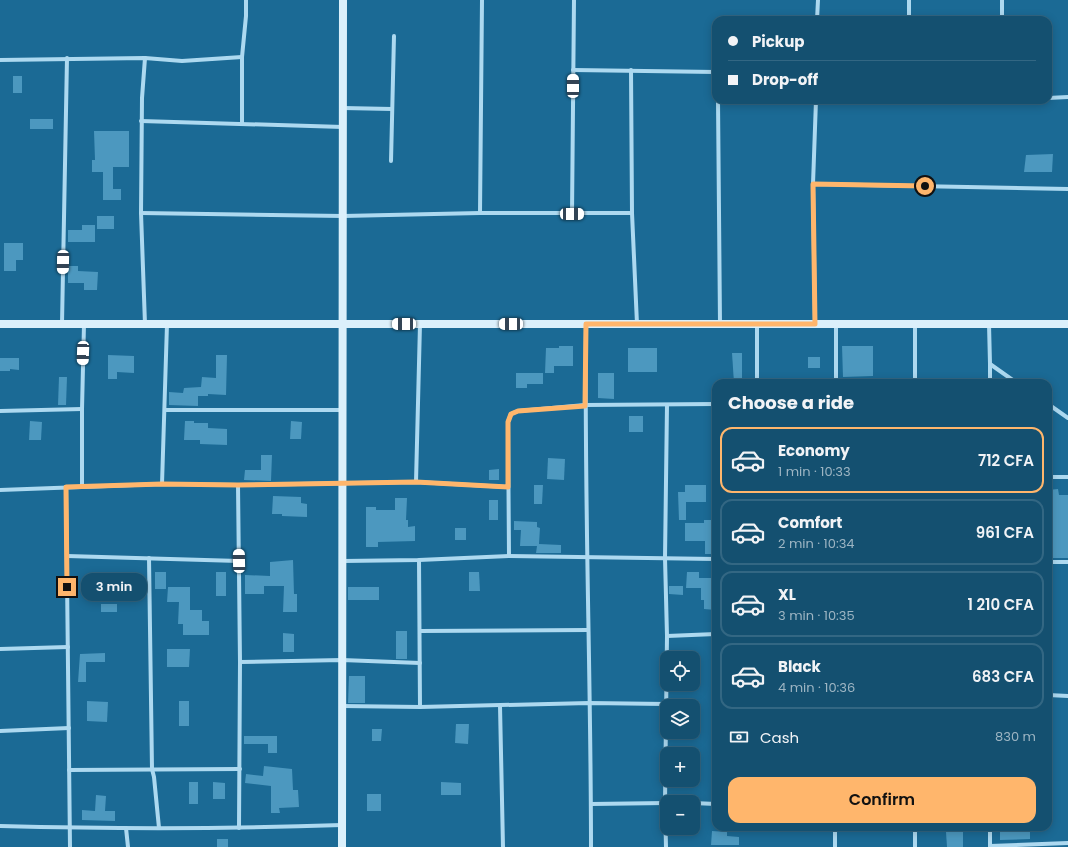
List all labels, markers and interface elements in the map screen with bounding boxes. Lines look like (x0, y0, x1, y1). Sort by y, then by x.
text: Pickup (752, 31, 804, 52)
text: Drop-off (752, 69, 818, 90)
car (567, 74, 579, 98)
route start (916, 177, 934, 195)
car (560, 208, 584, 220)
car (57, 250, 69, 274)
car (392, 318, 416, 330)
car (499, 318, 523, 330)
car (77, 341, 89, 365)
text: Choose a ride (728, 390, 854, 415)
text: Economy (778, 440, 850, 461)
icon: car (730, 442, 766, 478)
text: 712 CFA (978, 450, 1034, 471)
text: 1 min · 10:33 (778, 462, 851, 481)
text: Comfort (778, 512, 842, 533)
icon: car (730, 514, 766, 550)
text: 961 CFA (976, 522, 1034, 543)
text: 2 min · 10:34 (778, 534, 854, 553)
car (233, 549, 245, 573)
callout: 3 min (81, 573, 147, 601)
text: 3 min (96, 577, 132, 596)
route end (58, 578, 76, 596)
text: XL (778, 584, 796, 605)
icon: car (730, 586, 766, 622)
text: 1 210 CFA (967, 594, 1034, 615)
text: 3 min · 10:35 (778, 606, 855, 625)
map controls (660, 651, 700, 835)
button: locate (660, 651, 700, 691)
text: Black (778, 656, 821, 677)
icon: car (730, 658, 766, 694)
text: 683 CFA (972, 666, 1034, 687)
text: 4 min · 10:36 (778, 678, 855, 697)
button: layers (660, 699, 700, 739)
icon: cash (728, 726, 750, 748)
text: Cash (760, 727, 799, 748)
text: 830 m (995, 727, 1036, 746)
button: + (660, 747, 700, 787)
button: Confirm (728, 777, 1036, 823)
button: − (660, 795, 700, 835)

